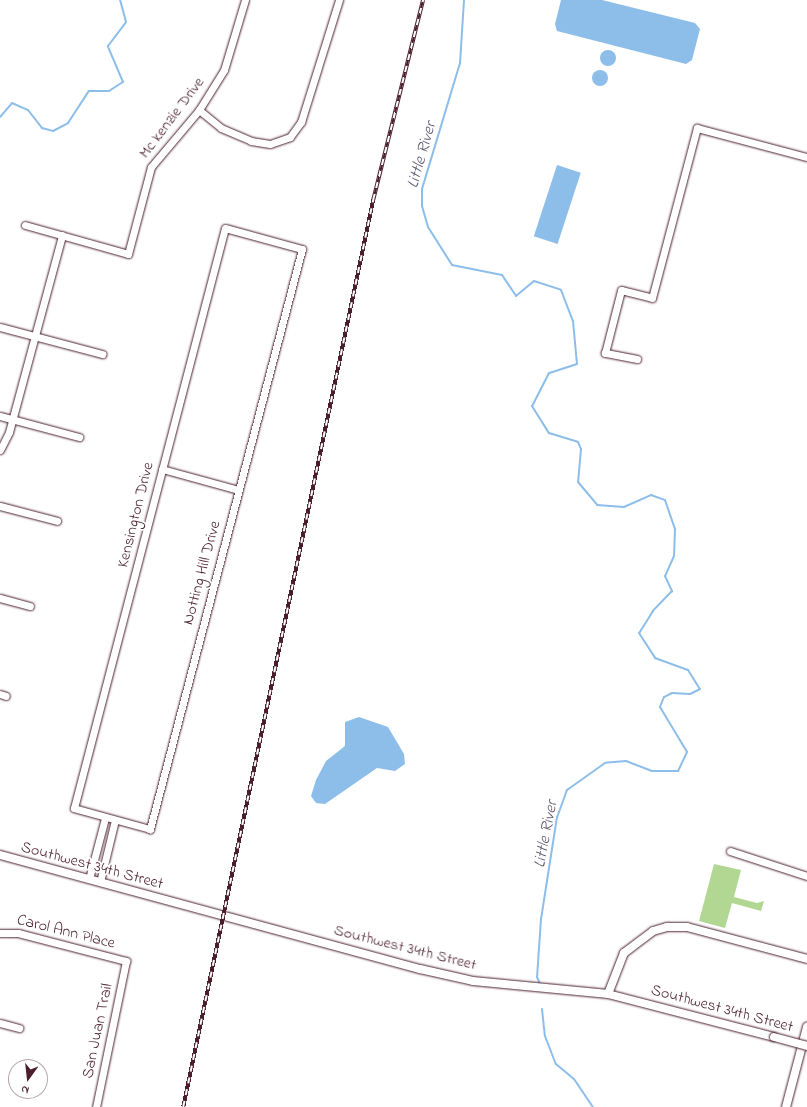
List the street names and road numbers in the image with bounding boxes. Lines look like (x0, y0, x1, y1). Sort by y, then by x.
street label: Mc kenzie Drive (135, 73, 209, 163)
street label: Kensington Drive (114, 460, 158, 570)
street label: Notting Hill Drive (179, 519, 225, 627)
street label: Southwest 34th Street (19, 838, 165, 894)
street label: Carol Ann Place (15, 911, 117, 953)
street label: Southwest 34th Street (332, 921, 478, 975)
street label: Southwest 34th Street (649, 981, 795, 1037)
street label: San Juan Trail (79, 982, 117, 1080)

